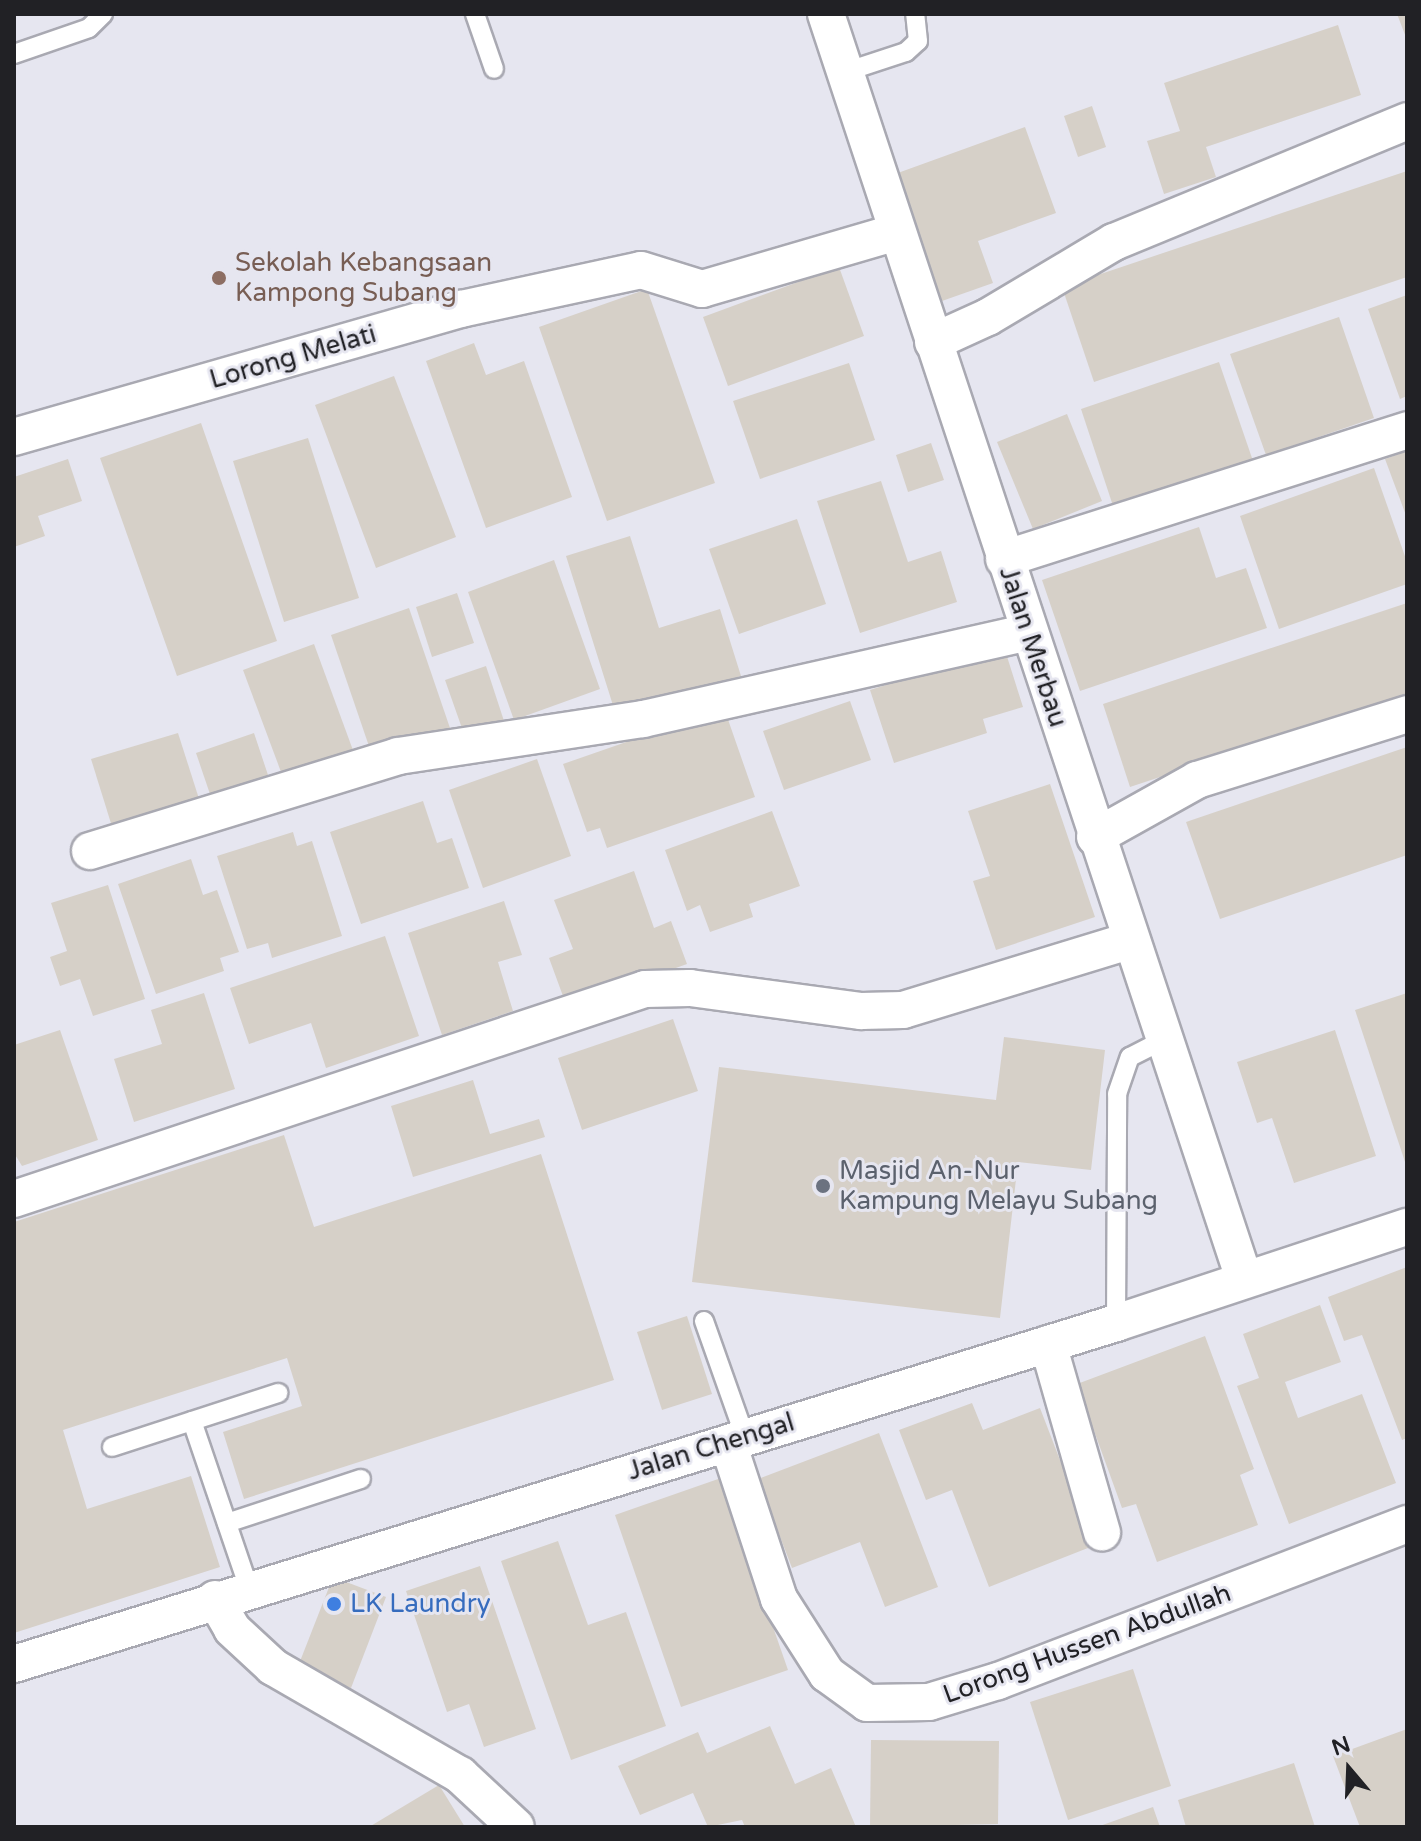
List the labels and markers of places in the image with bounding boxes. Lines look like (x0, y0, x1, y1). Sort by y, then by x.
place label: Sekolah Kebangsaan Kampong Subang (235, 247, 492, 308)
marker: Sekolah Kebangsaan Kampong Subang (210, 269, 228, 287)
place label: Masjid An-Nur Kampung Melayu Subang (839, 1155, 1158, 1216)
marker: Masjid An-Nur Kampung Melayu Subang (814, 1177, 832, 1195)
place label: LK Laundry (350, 1588, 491, 1620)
marker: LK Laundry (325, 1595, 343, 1613)

